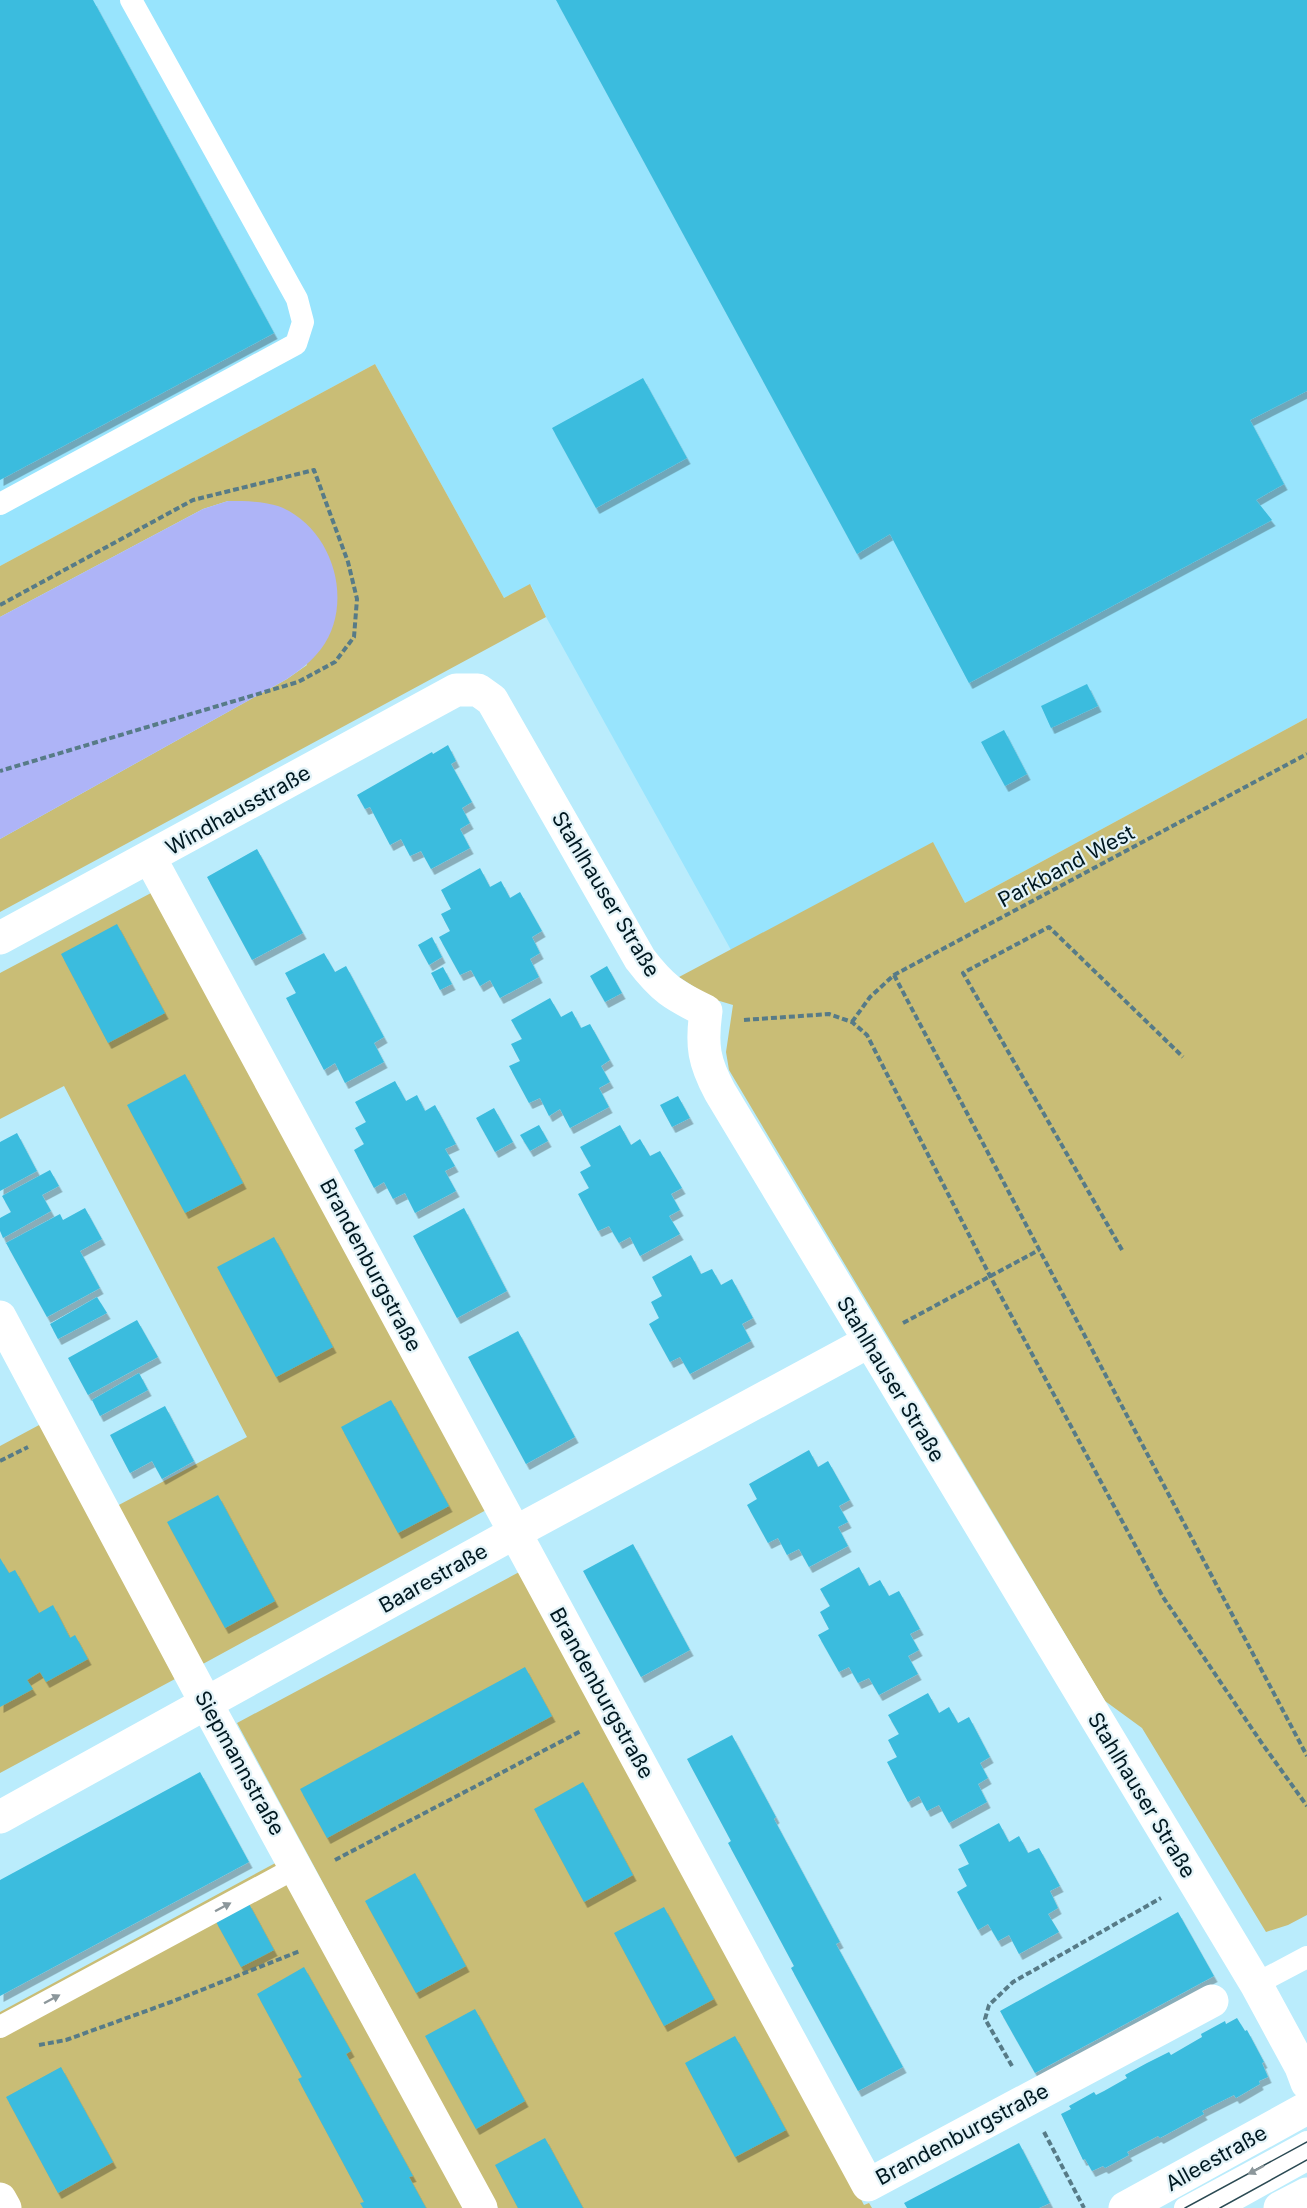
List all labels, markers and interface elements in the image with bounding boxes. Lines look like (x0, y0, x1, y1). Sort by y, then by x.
street label: Windhausstraße (161, 760, 315, 860)
street label: Stahlhauser Straße (547, 807, 665, 981)
street label: Parkband West (994, 820, 1139, 912)
street label: Brandenburgstraße (315, 1174, 427, 1356)
street label: Stahlhauser Straße (832, 1292, 950, 1466)
street label: Baarestraße (374, 1538, 492, 1618)
street label: Brandenburgstraße (545, 1603, 659, 1783)
street label: Siepmannstraße (190, 1686, 290, 1840)
street label: Stahlhauser Straße (1083, 1708, 1201, 1882)
one-way arrow (215, 1902, 232, 1912)
one-way arrow (43, 1994, 60, 2004)
street label: Brandenburgstraße (871, 2078, 1053, 2190)
street label: Alleestraße (1161, 2120, 1271, 2196)
one-way arrow (1247, 2165, 1264, 2175)

